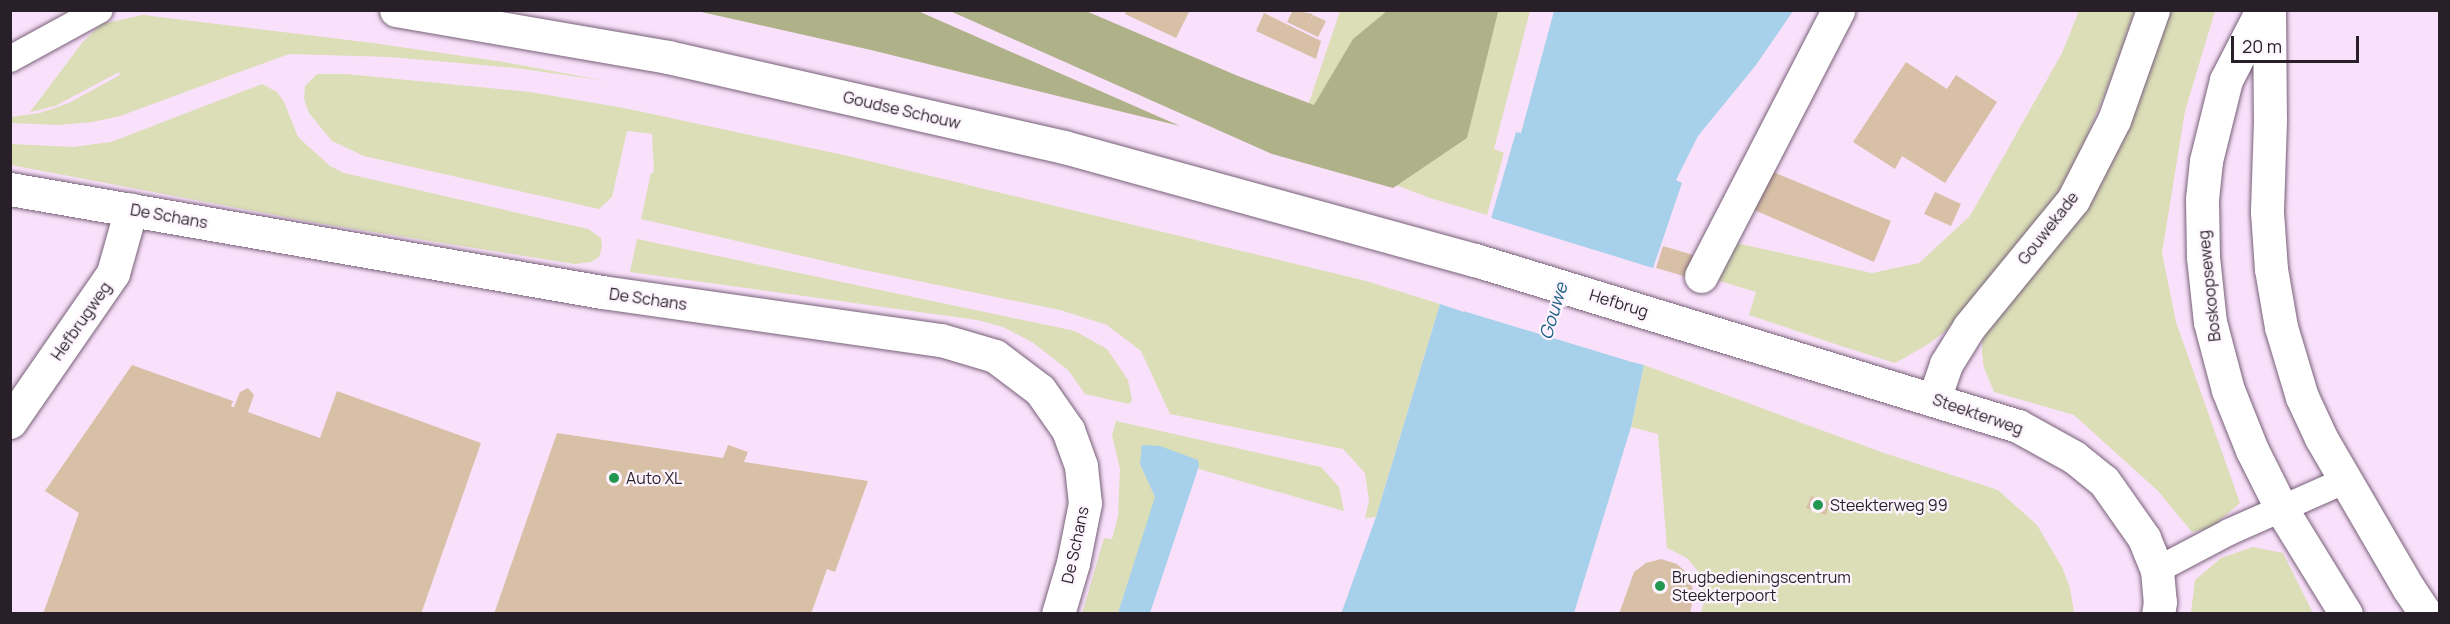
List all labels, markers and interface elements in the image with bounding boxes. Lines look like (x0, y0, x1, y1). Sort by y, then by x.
scale bar (2234, 24, 2362, 62)
text: 20 m (2242, 34, 2282, 58)
street label: Goudse Schouw (841, 87, 963, 133)
street label: Gouwekade (2014, 188, 2082, 268)
street label: De Schans (129, 200, 209, 232)
street label: Boskoopseweg (2194, 229, 2224, 343)
street label: Hefbrugweg (47, 278, 115, 364)
water label: Gouwe (1534, 280, 1572, 342)
street label: De Schans (608, 284, 688, 314)
street label: Hefbrug (1587, 285, 1651, 321)
street label: Steekterweg (1930, 390, 2026, 438)
place label: Auto XL (626, 468, 682, 488)
marker: Auto XL (607, 471, 621, 485)
place label: Steekterweg 99 (1830, 495, 1948, 515)
marker: Steekterweg 99 (1811, 498, 1825, 512)
street label: De Schans (1057, 505, 1093, 585)
place label: Brugbedieningscentrum Steekterpoort (1672, 567, 1851, 605)
marker: Brugbedieningscentrum Steekterpoort (1653, 579, 1667, 593)

